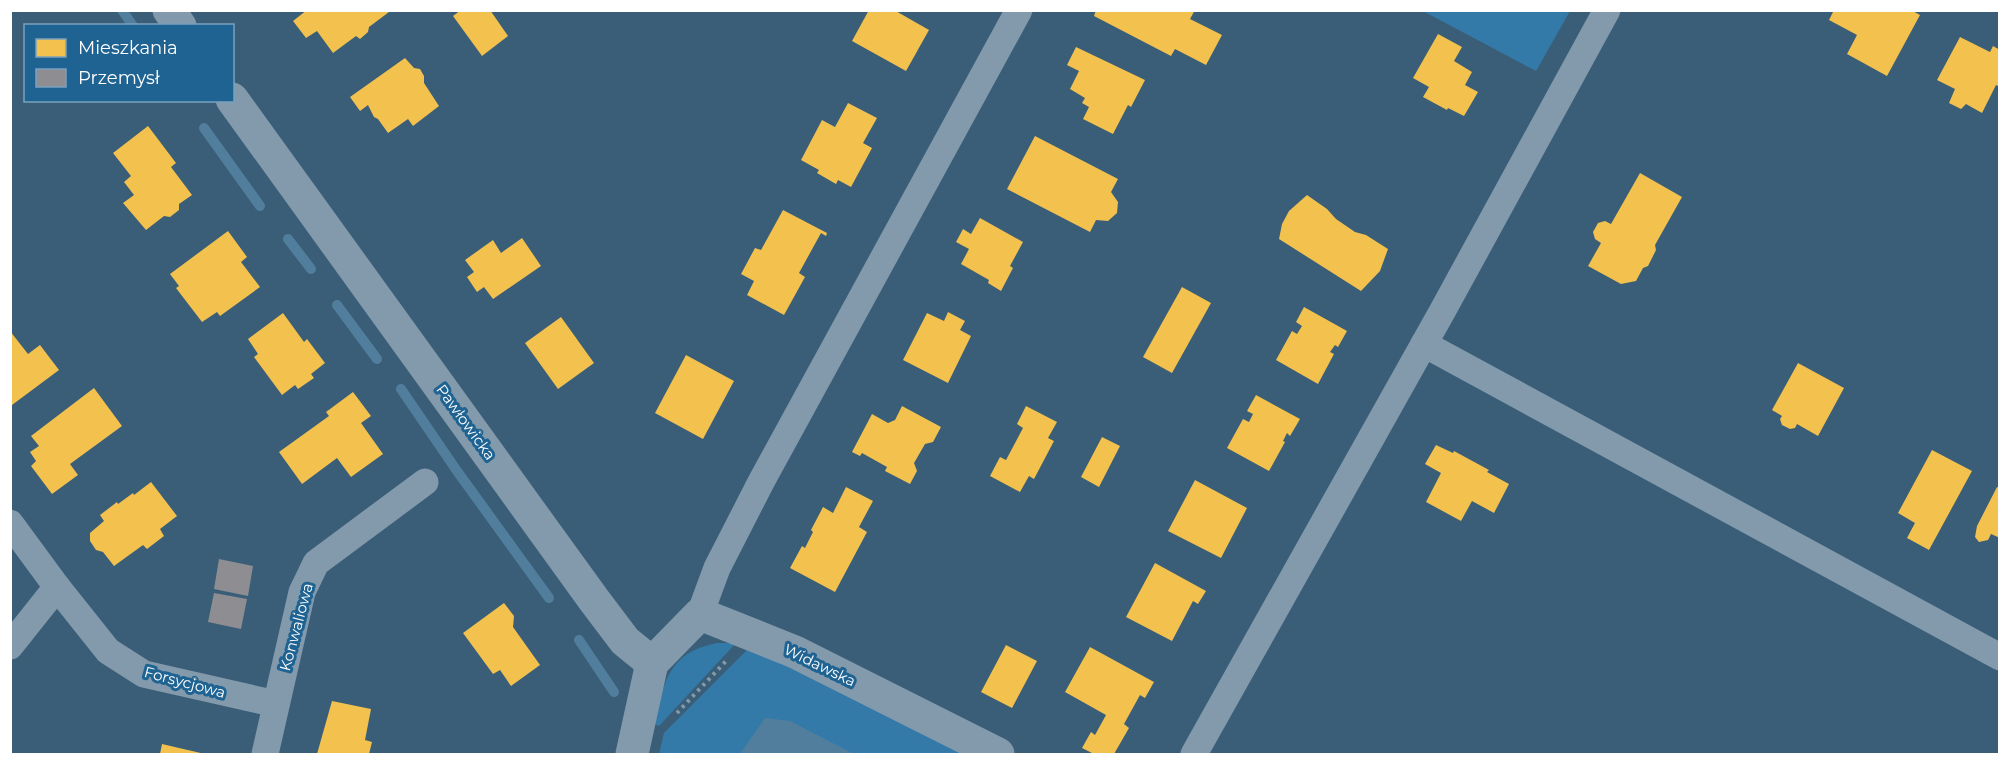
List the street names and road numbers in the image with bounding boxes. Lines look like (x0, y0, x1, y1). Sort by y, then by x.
street label: Pawłowicka (432, 380, 500, 464)
street label: Konwaliowa (275, 581, 317, 673)
street label: Widawska (781, 639, 859, 691)
street label: Forsycjowa (142, 662, 228, 702)

